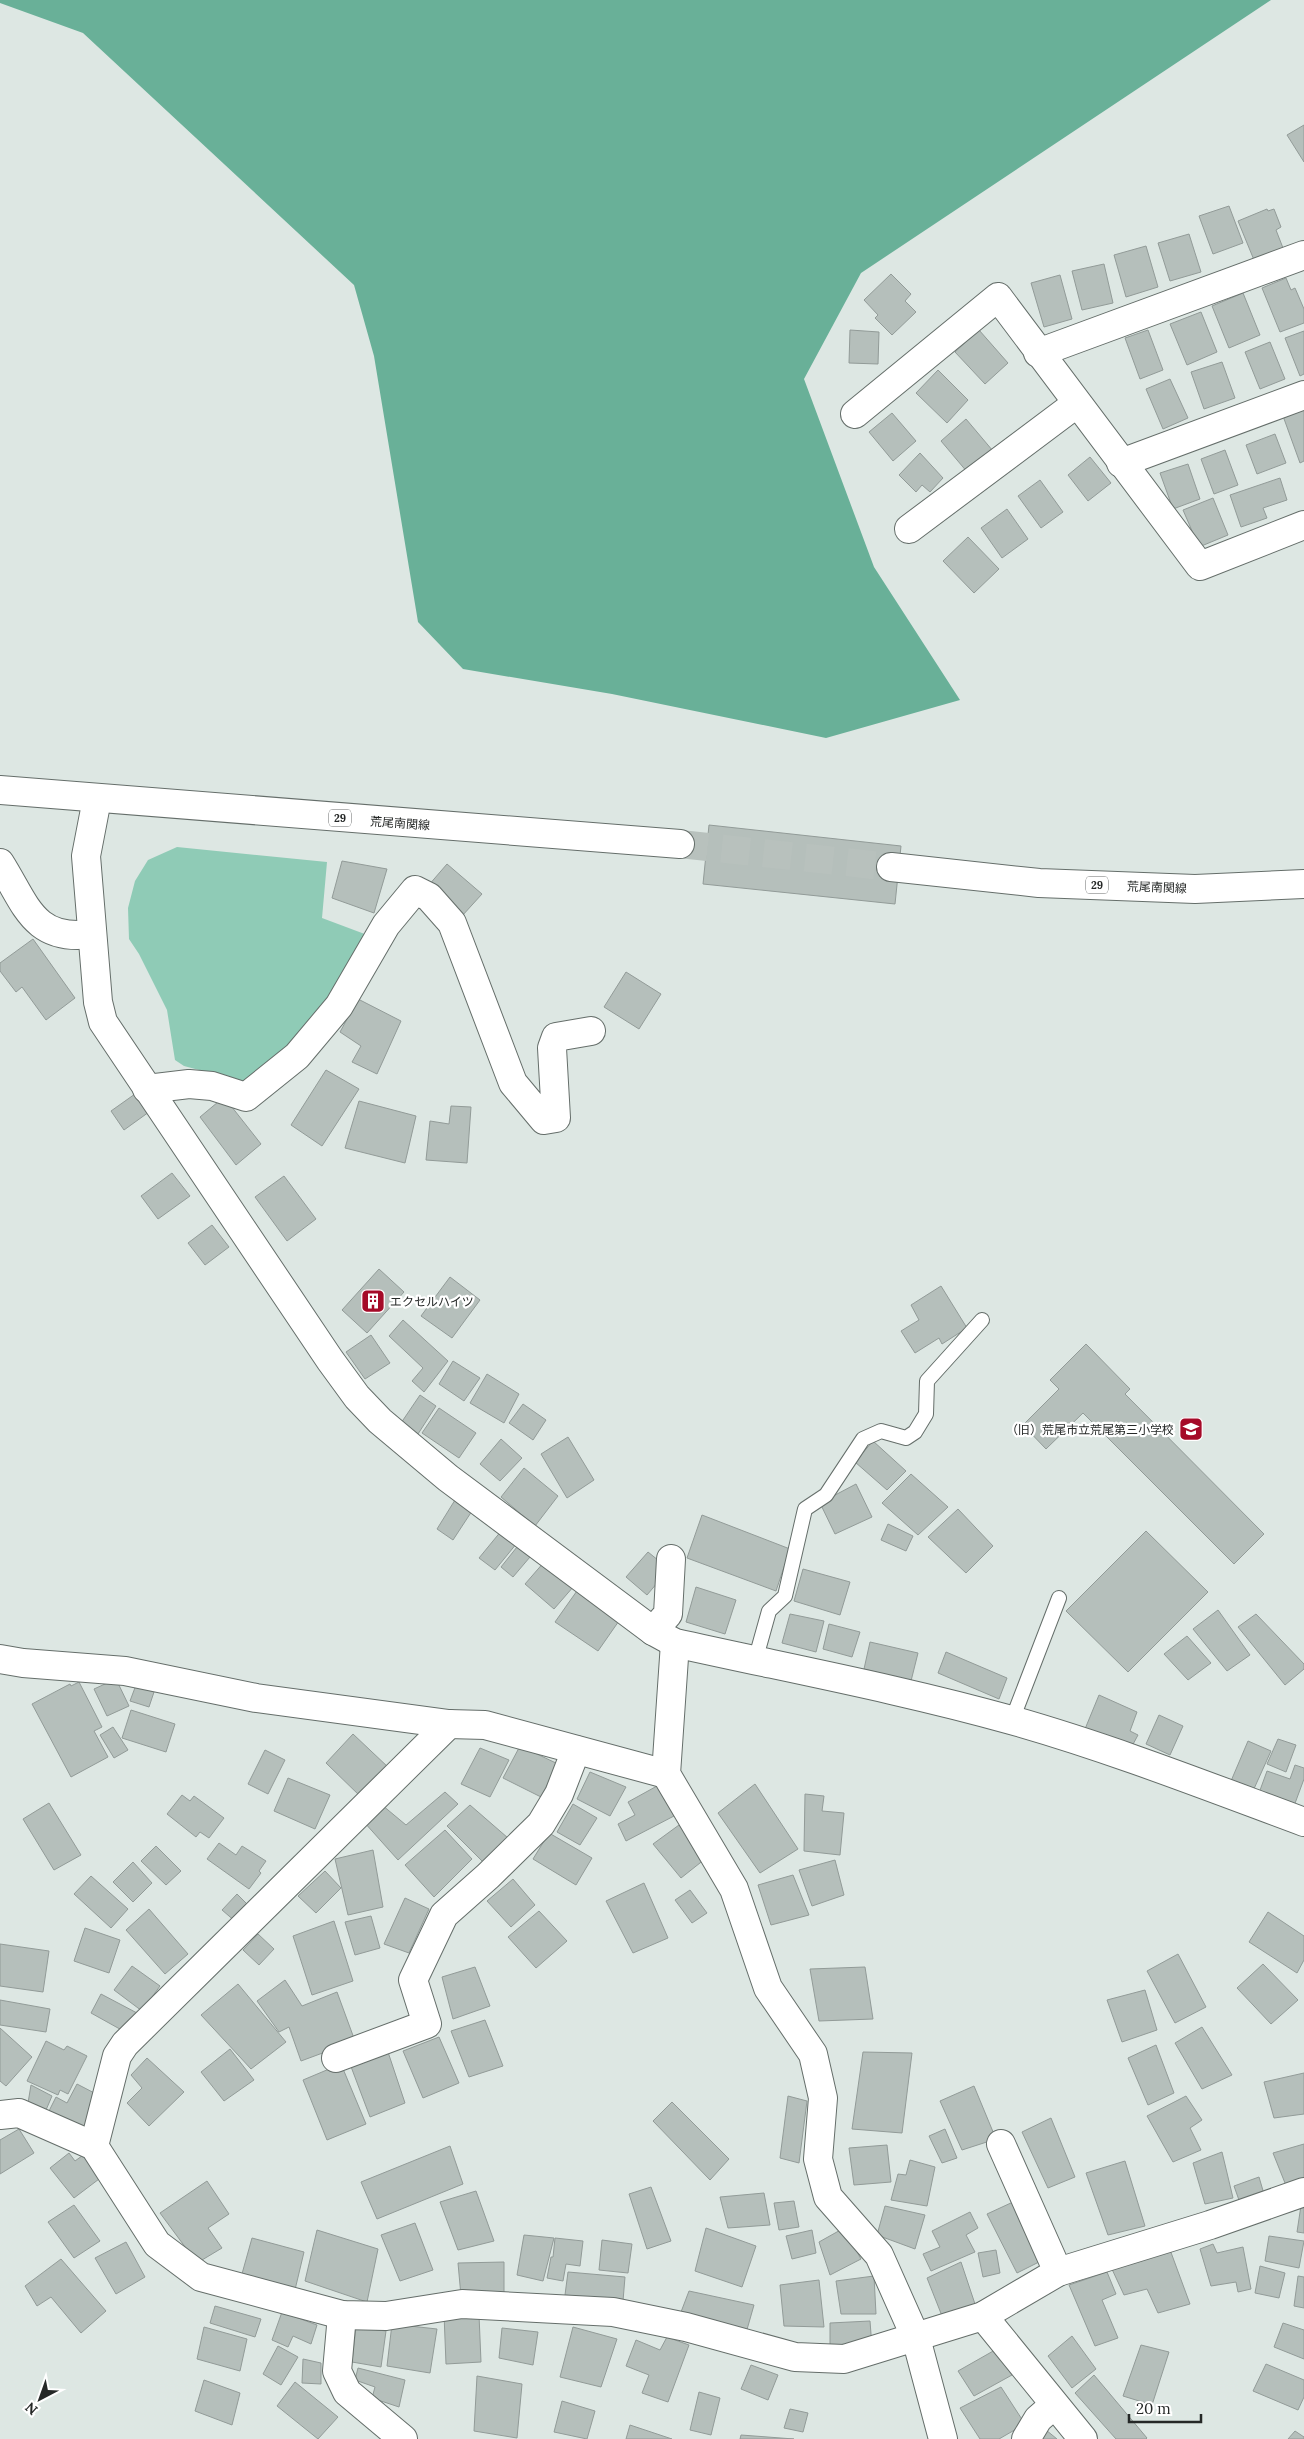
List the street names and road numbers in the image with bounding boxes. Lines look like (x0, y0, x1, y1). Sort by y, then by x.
road number: 29 (329, 810, 351, 826)
street label: 荒尾南関線 (370, 813, 430, 833)
road number: 29 (1086, 876, 1108, 894)
street label: 荒尾南関線 (1127, 878, 1187, 896)

